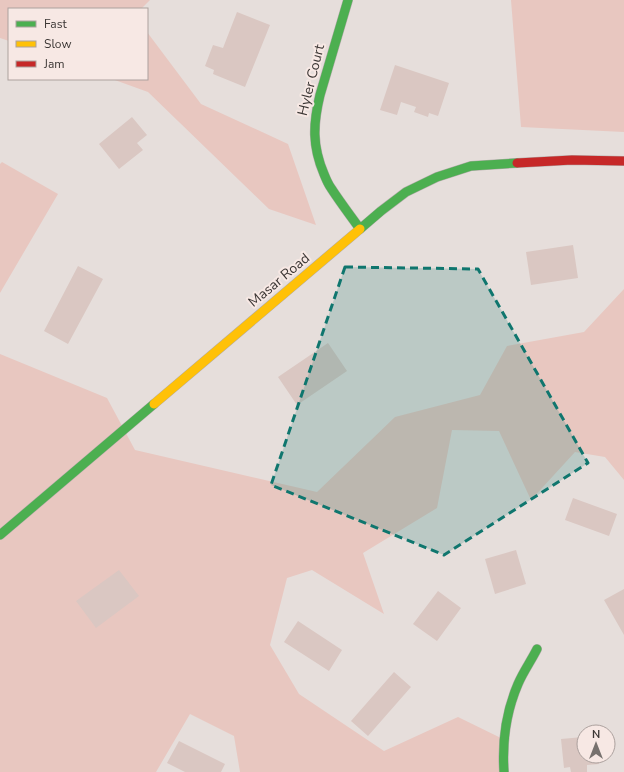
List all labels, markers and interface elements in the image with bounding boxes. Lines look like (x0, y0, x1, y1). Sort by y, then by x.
legend (8, 8, 148, 80)
text: Fast (44, 16, 67, 32)
text: Slow (44, 36, 72, 52)
street label: Hyler Court (293, 42, 329, 118)
text: Jam (43, 56, 65, 72)
street label: Masar Road (244, 249, 314, 311)
north arrow (576, 724, 616, 764)
text: N (592, 727, 600, 742)

